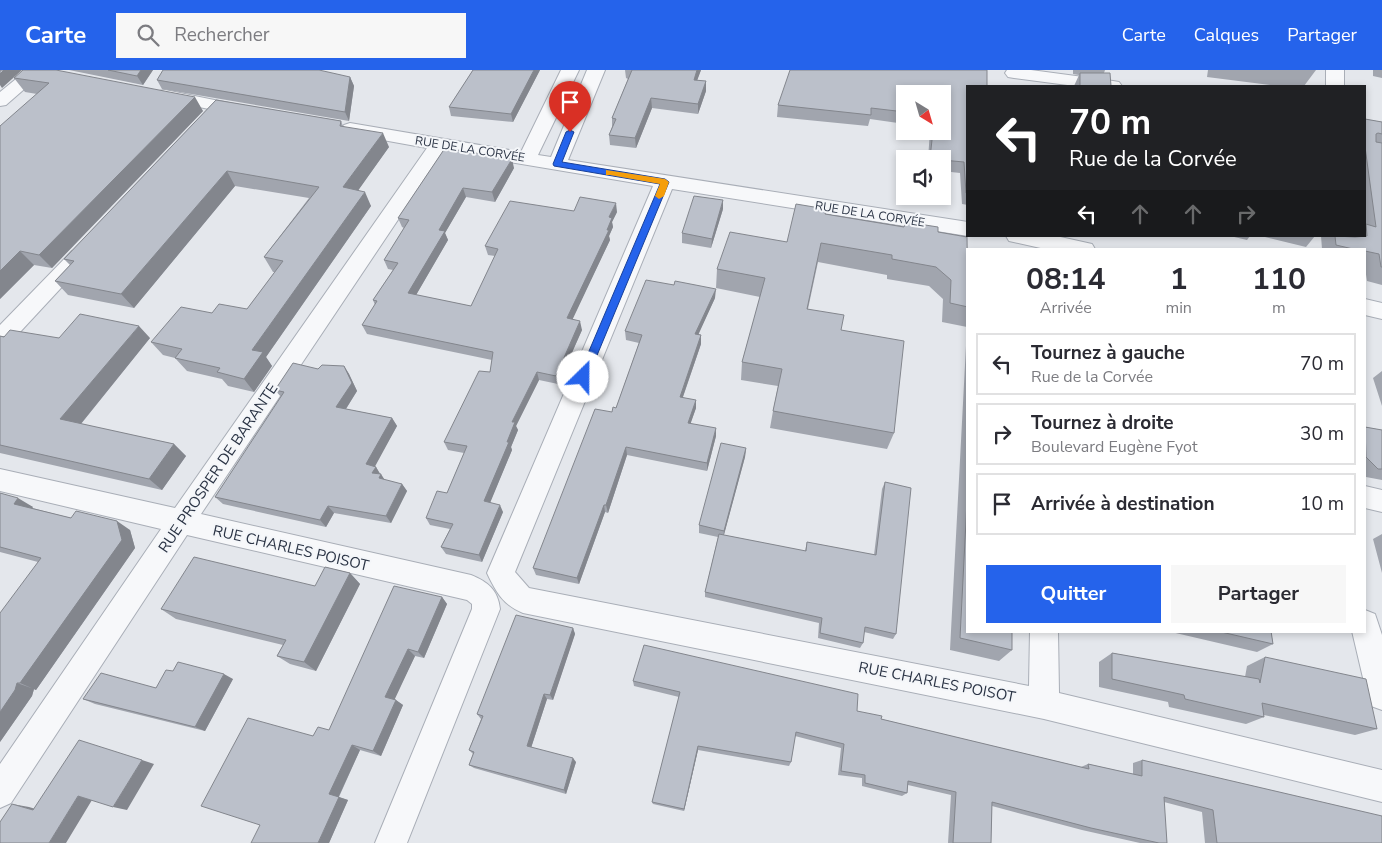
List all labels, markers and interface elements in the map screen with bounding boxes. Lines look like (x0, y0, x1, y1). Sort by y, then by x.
search box (116, 13, 466, 58)
text: Carte (25, 19, 86, 51)
icon: search (134, 21, 162, 49)
text: Rechercher (174, 22, 270, 48)
text: Carte (1122, 23, 1166, 47)
text: Calques (1194, 23, 1259, 47)
text: Partager (1287, 23, 1357, 47)
pin (549, 81, 591, 132)
north arrow (896, 85, 951, 140)
map controls (896, 85, 951, 205)
icon: arrive (556, 88, 584, 116)
text: 70 m (1069, 99, 1151, 146)
icon: left (986, 105, 1051, 170)
street label: RUE DE LA CORVÉE (414, 132, 526, 166)
text: Rue de la Corvée (1069, 144, 1237, 174)
button: sound (896, 150, 951, 205)
street label: RUE DE LA CORVÉE (814, 197, 926, 231)
icon: left (1073, 200, 1101, 228)
icon: ahead (1126, 200, 1154, 228)
icon: ahead (1179, 200, 1207, 228)
icon: right (1232, 200, 1260, 228)
text: 08:14 (1026, 259, 1105, 300)
text: 1 (1170, 259, 1188, 300)
text: 110 (1252, 259, 1306, 300)
text: Arrivée (1040, 297, 1092, 319)
text: min (1165, 297, 1192, 319)
text: m (1272, 297, 1286, 319)
text: Tournez à gauche (1031, 340, 1185, 366)
position arrow (556, 350, 608, 402)
icon: left (988, 350, 1016, 378)
text: 70 m (1300, 351, 1344, 377)
text: Rue de la Corvée (1031, 366, 1153, 388)
street label: RUE PROSPER DE BARANTE (154, 379, 282, 557)
text: Tournez à droite (1031, 410, 1174, 436)
icon: right (988, 420, 1016, 448)
text: 30 m (1300, 421, 1344, 447)
text: Boulevard Eugène Fyot (1031, 436, 1198, 458)
icon: arrive (988, 490, 1016, 518)
text: Arrivée à destination (1031, 491, 1215, 517)
text: 10 m (1300, 491, 1344, 517)
street label: RUE CHARLES POISOT (211, 520, 371, 576)
button: Quitter (986, 565, 1161, 623)
button: Partager (1171, 565, 1346, 623)
street label: RUE CHARLES POISOT (857, 657, 1017, 707)

